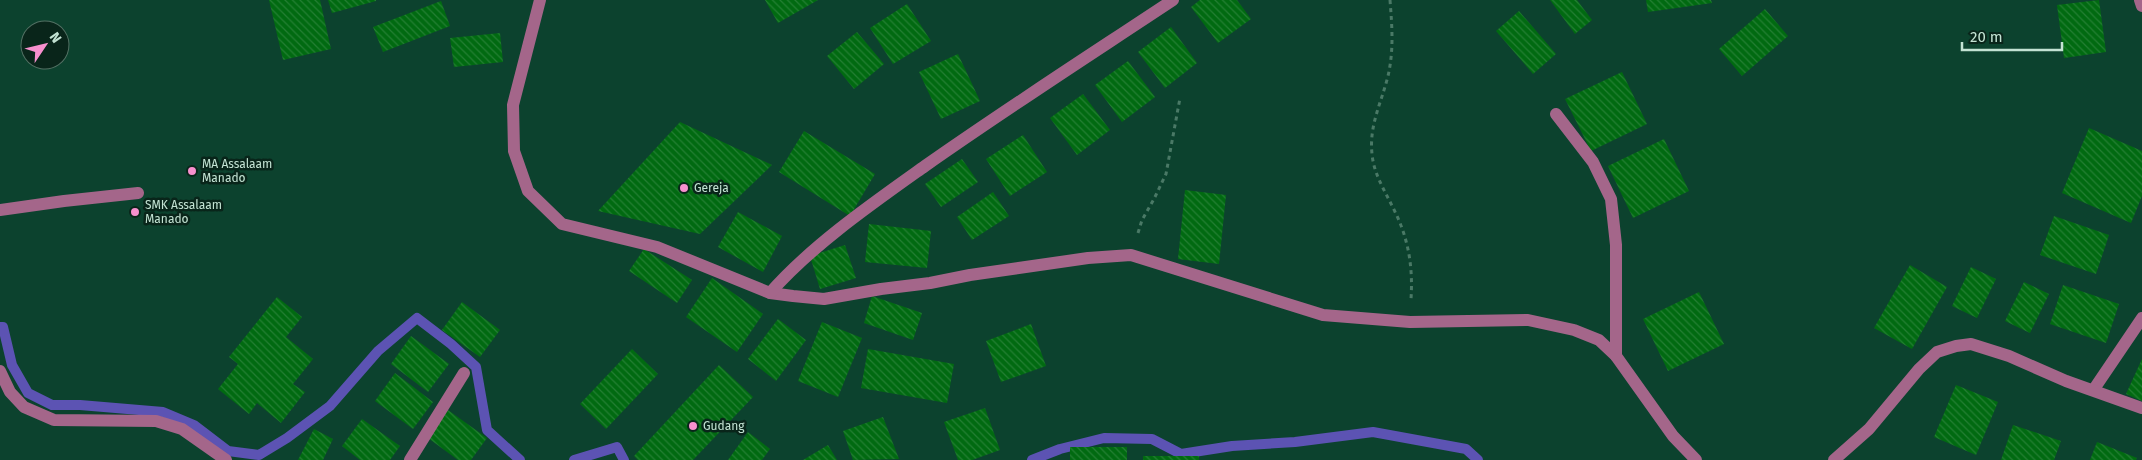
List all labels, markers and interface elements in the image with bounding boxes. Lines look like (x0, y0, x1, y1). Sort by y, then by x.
north arrow (20, 20, 70, 70)
scale bar (1962, 20, 2062, 52)
text: 20 m (1970, 28, 2003, 46)
text: N (46, 29, 65, 47)
place label: MA Assalaam Manado (202, 157, 272, 185)
marker: MA Assalaam Manado (186, 165, 198, 177)
place label: Gereja (694, 181, 729, 195)
marker: Gereja (678, 182, 690, 194)
place label: SMK Assalaam Manado (145, 198, 222, 226)
marker: SMK Assalaam Manado (129, 206, 141, 218)
place label: Gudang (703, 419, 745, 433)
marker: Gudang (687, 420, 699, 432)

